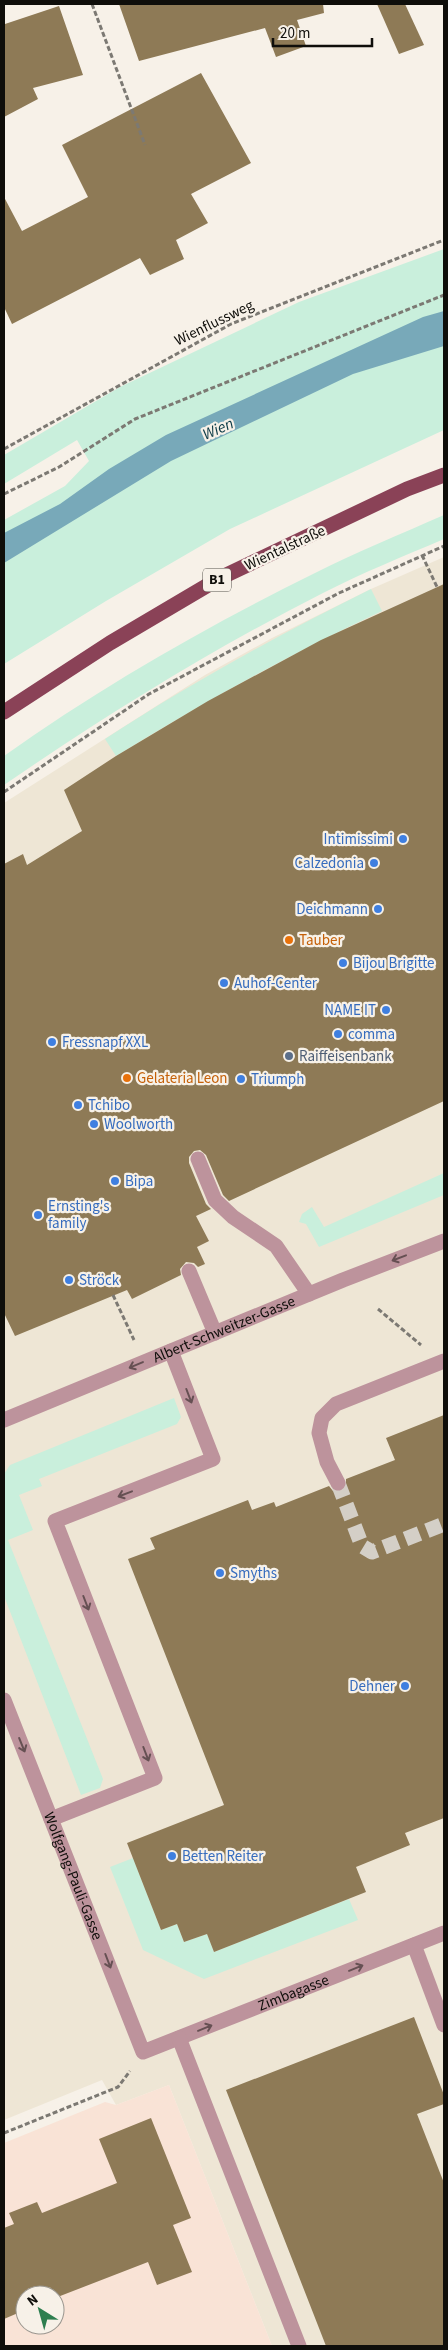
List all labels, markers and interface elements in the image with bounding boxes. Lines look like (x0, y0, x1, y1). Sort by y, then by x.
scale bar (273, 15, 372, 47)
text: 20 m (280, 23, 310, 44)
street label: Wienflussweg (171, 295, 257, 351)
water label: Wien (199, 412, 237, 446)
street label: Wientalstraße (241, 520, 329, 576)
road number: B1 (203, 568, 231, 592)
place label: Intimissimi (324, 829, 393, 850)
marker: Intimissimi (397, 833, 409, 845)
place label: Calzedonia (294, 853, 364, 874)
marker: Calzedonia (368, 857, 380, 869)
place label: Deichmann (296, 899, 368, 920)
marker: Deichmann (372, 903, 384, 915)
place label: Tauber (299, 930, 343, 951)
marker: Tauber (283, 934, 295, 946)
place label: Bijou Brigitte (353, 953, 435, 974)
marker: Bijou Brigitte (337, 957, 349, 969)
place label: Auhof-Center (234, 973, 318, 994)
marker: Auhof-Center (218, 977, 230, 989)
place label: NAME IT (324, 1000, 376, 1021)
marker: NAME IT (380, 1004, 392, 1016)
place label: comma (348, 1024, 395, 1045)
marker: comma (332, 1028, 344, 1040)
place label: Fressnapf XXL (62, 1032, 148, 1053)
marker: Fressnapf XXL (46, 1036, 58, 1048)
place label: Raiffeisenbank (299, 1046, 392, 1067)
marker: Raiffeisenbank (283, 1050, 295, 1062)
place label: Gelateria Leon (137, 1068, 228, 1089)
place label: Triumph (251, 1069, 304, 1090)
marker: Gelateria Leon (121, 1072, 133, 1084)
marker: Triumph (235, 1073, 247, 1085)
place label: Tchibo (88, 1095, 130, 1116)
marker: Tchibo (72, 1099, 84, 1111)
place label: Woolworth (104, 1114, 173, 1135)
marker: Woolworth (88, 1118, 100, 1130)
place label: Bipa (125, 1171, 153, 1192)
marker: Bipa (109, 1175, 121, 1187)
place label: Ernsting's family (48, 1196, 110, 1234)
marker: Ernsting's family (32, 1209, 44, 1221)
one-way arrow (392, 1254, 407, 1264)
place label: Ströck (79, 1270, 120, 1291)
marker: Ströck (63, 1274, 75, 1286)
street label: Albert-Schweitzer-Gasse (150, 1290, 298, 1368)
one-way arrow (129, 1361, 144, 1371)
one-way arrow (185, 1388, 194, 1403)
one-way arrow (118, 1490, 133, 1499)
place label: Smyths (230, 1563, 277, 1584)
marker: Smyths (214, 1567, 226, 1579)
one-way arrow (82, 1595, 92, 1610)
place label: Dehner (349, 1676, 396, 1697)
marker: Dehner (399, 1680, 411, 1692)
one-way arrow (17, 1737, 27, 1752)
one-way arrow (141, 1746, 151, 1761)
street label: Wolfgang-Pauli-Gasse (39, 1809, 108, 1943)
place label: Betten Reiter (182, 1846, 264, 1867)
marker: Betten Reiter (166, 1850, 178, 1862)
one-way arrow (104, 1953, 113, 1968)
one-way arrow (348, 1963, 363, 1972)
street label: Zimbagasse (255, 1969, 332, 2016)
one-way arrow (197, 2022, 212, 2032)
north arrow (15, 2285, 65, 2335)
text: N (23, 2290, 43, 2311)

